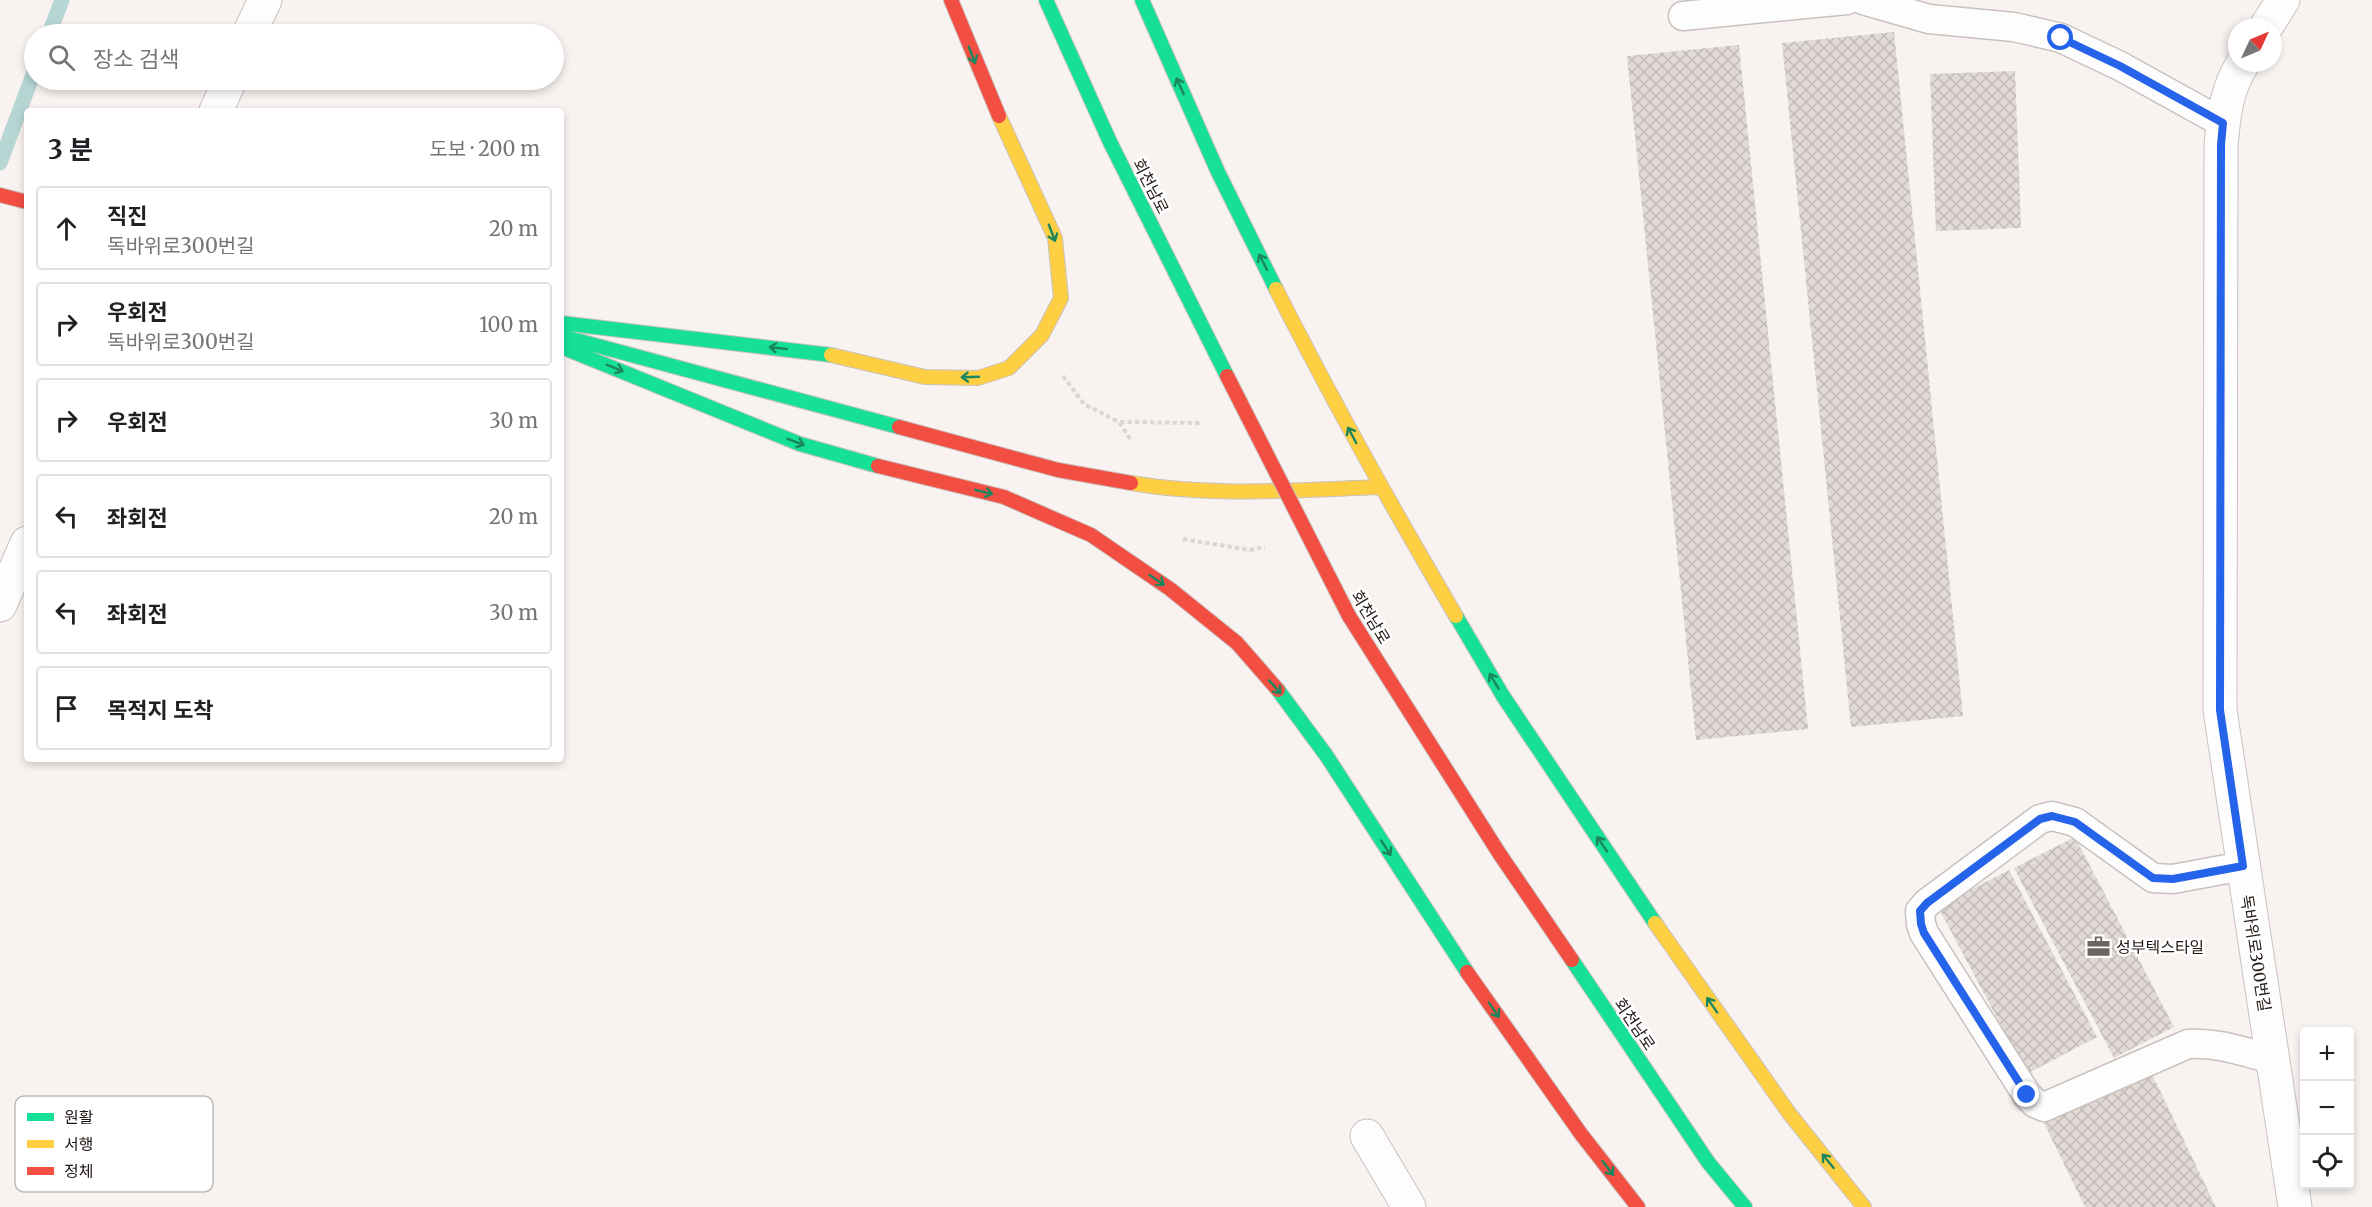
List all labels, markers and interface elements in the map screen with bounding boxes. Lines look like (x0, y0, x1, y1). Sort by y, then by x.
north arrow (2228, 18, 2282, 72)
search box (24, 24, 564, 90)
route start (2047, 24, 2073, 50)
icon: search (45, 41, 78, 74)
text: 장소 검색 (93, 45, 179, 73)
one-way arrow (968, 45, 979, 63)
one-way arrow (1174, 77, 1185, 95)
text: 3 분 (48, 133, 93, 166)
text: 도보 · 200 m (429, 136, 540, 161)
street label: 회천남로 (1129, 155, 1173, 217)
text: 직진 (107, 202, 147, 230)
icon: ahead (50, 212, 83, 245)
text: 20 m (489, 216, 538, 241)
one-way arrow (1047, 223, 1058, 241)
text: 독바위로300번길 (107, 233, 255, 258)
one-way arrow (1257, 254, 1269, 271)
text: 우회전 (107, 298, 168, 326)
icon: right (50, 308, 83, 341)
text: 100 m (479, 312, 538, 337)
text: 독바위로300번길 (107, 329, 255, 354)
one-way arrow (769, 342, 789, 353)
one-way arrow (605, 363, 624, 374)
one-way arrow (961, 371, 980, 383)
icon: right (50, 404, 83, 437)
text: 우회전 (107, 408, 168, 436)
text: 30 m (489, 408, 538, 433)
one-way arrow (1346, 427, 1357, 445)
one-way arrow (786, 437, 805, 448)
one-way arrow (974, 487, 993, 499)
icon: left (50, 500, 83, 533)
text: 좌회전 (107, 504, 168, 532)
text: 20 m (489, 504, 538, 529)
one-way arrow (1148, 574, 1165, 586)
street label: 회천남로 (1347, 587, 1395, 648)
icon: left (50, 596, 83, 629)
text: 좌회전 (107, 600, 168, 628)
text: 30 m (489, 600, 538, 625)
one-way arrow (1488, 673, 1500, 690)
one-way arrow (1268, 680, 1282, 695)
icon: arrive (50, 692, 83, 725)
text: 목적지 도착 (107, 696, 213, 724)
one-way arrow (1595, 836, 1607, 853)
one-way arrow (1380, 839, 1392, 855)
street label: 독바위로300번길 (2237, 893, 2275, 1013)
office icon: 성부텍스타일 (2085, 934, 2111, 960)
place label: 성부텍스타일 (2116, 937, 2204, 957)
street label: 회천남로 (1610, 994, 1660, 1054)
one-way arrow (1706, 997, 1718, 1013)
one-way arrow (1488, 1002, 1500, 1018)
map controls (2300, 1027, 2354, 1189)
button: + (2300, 1027, 2354, 1081)
route end (2013, 1081, 2039, 1107)
button: − (2300, 1081, 2354, 1135)
legend (15, 1096, 213, 1192)
text: 원활 (64, 1107, 94, 1127)
text: 서행 (64, 1134, 93, 1154)
button: locate (2300, 1135, 2354, 1189)
one-way arrow (1821, 1154, 1834, 1170)
one-way arrow (1601, 1160, 1614, 1176)
text: 정체 (64, 1161, 93, 1181)

